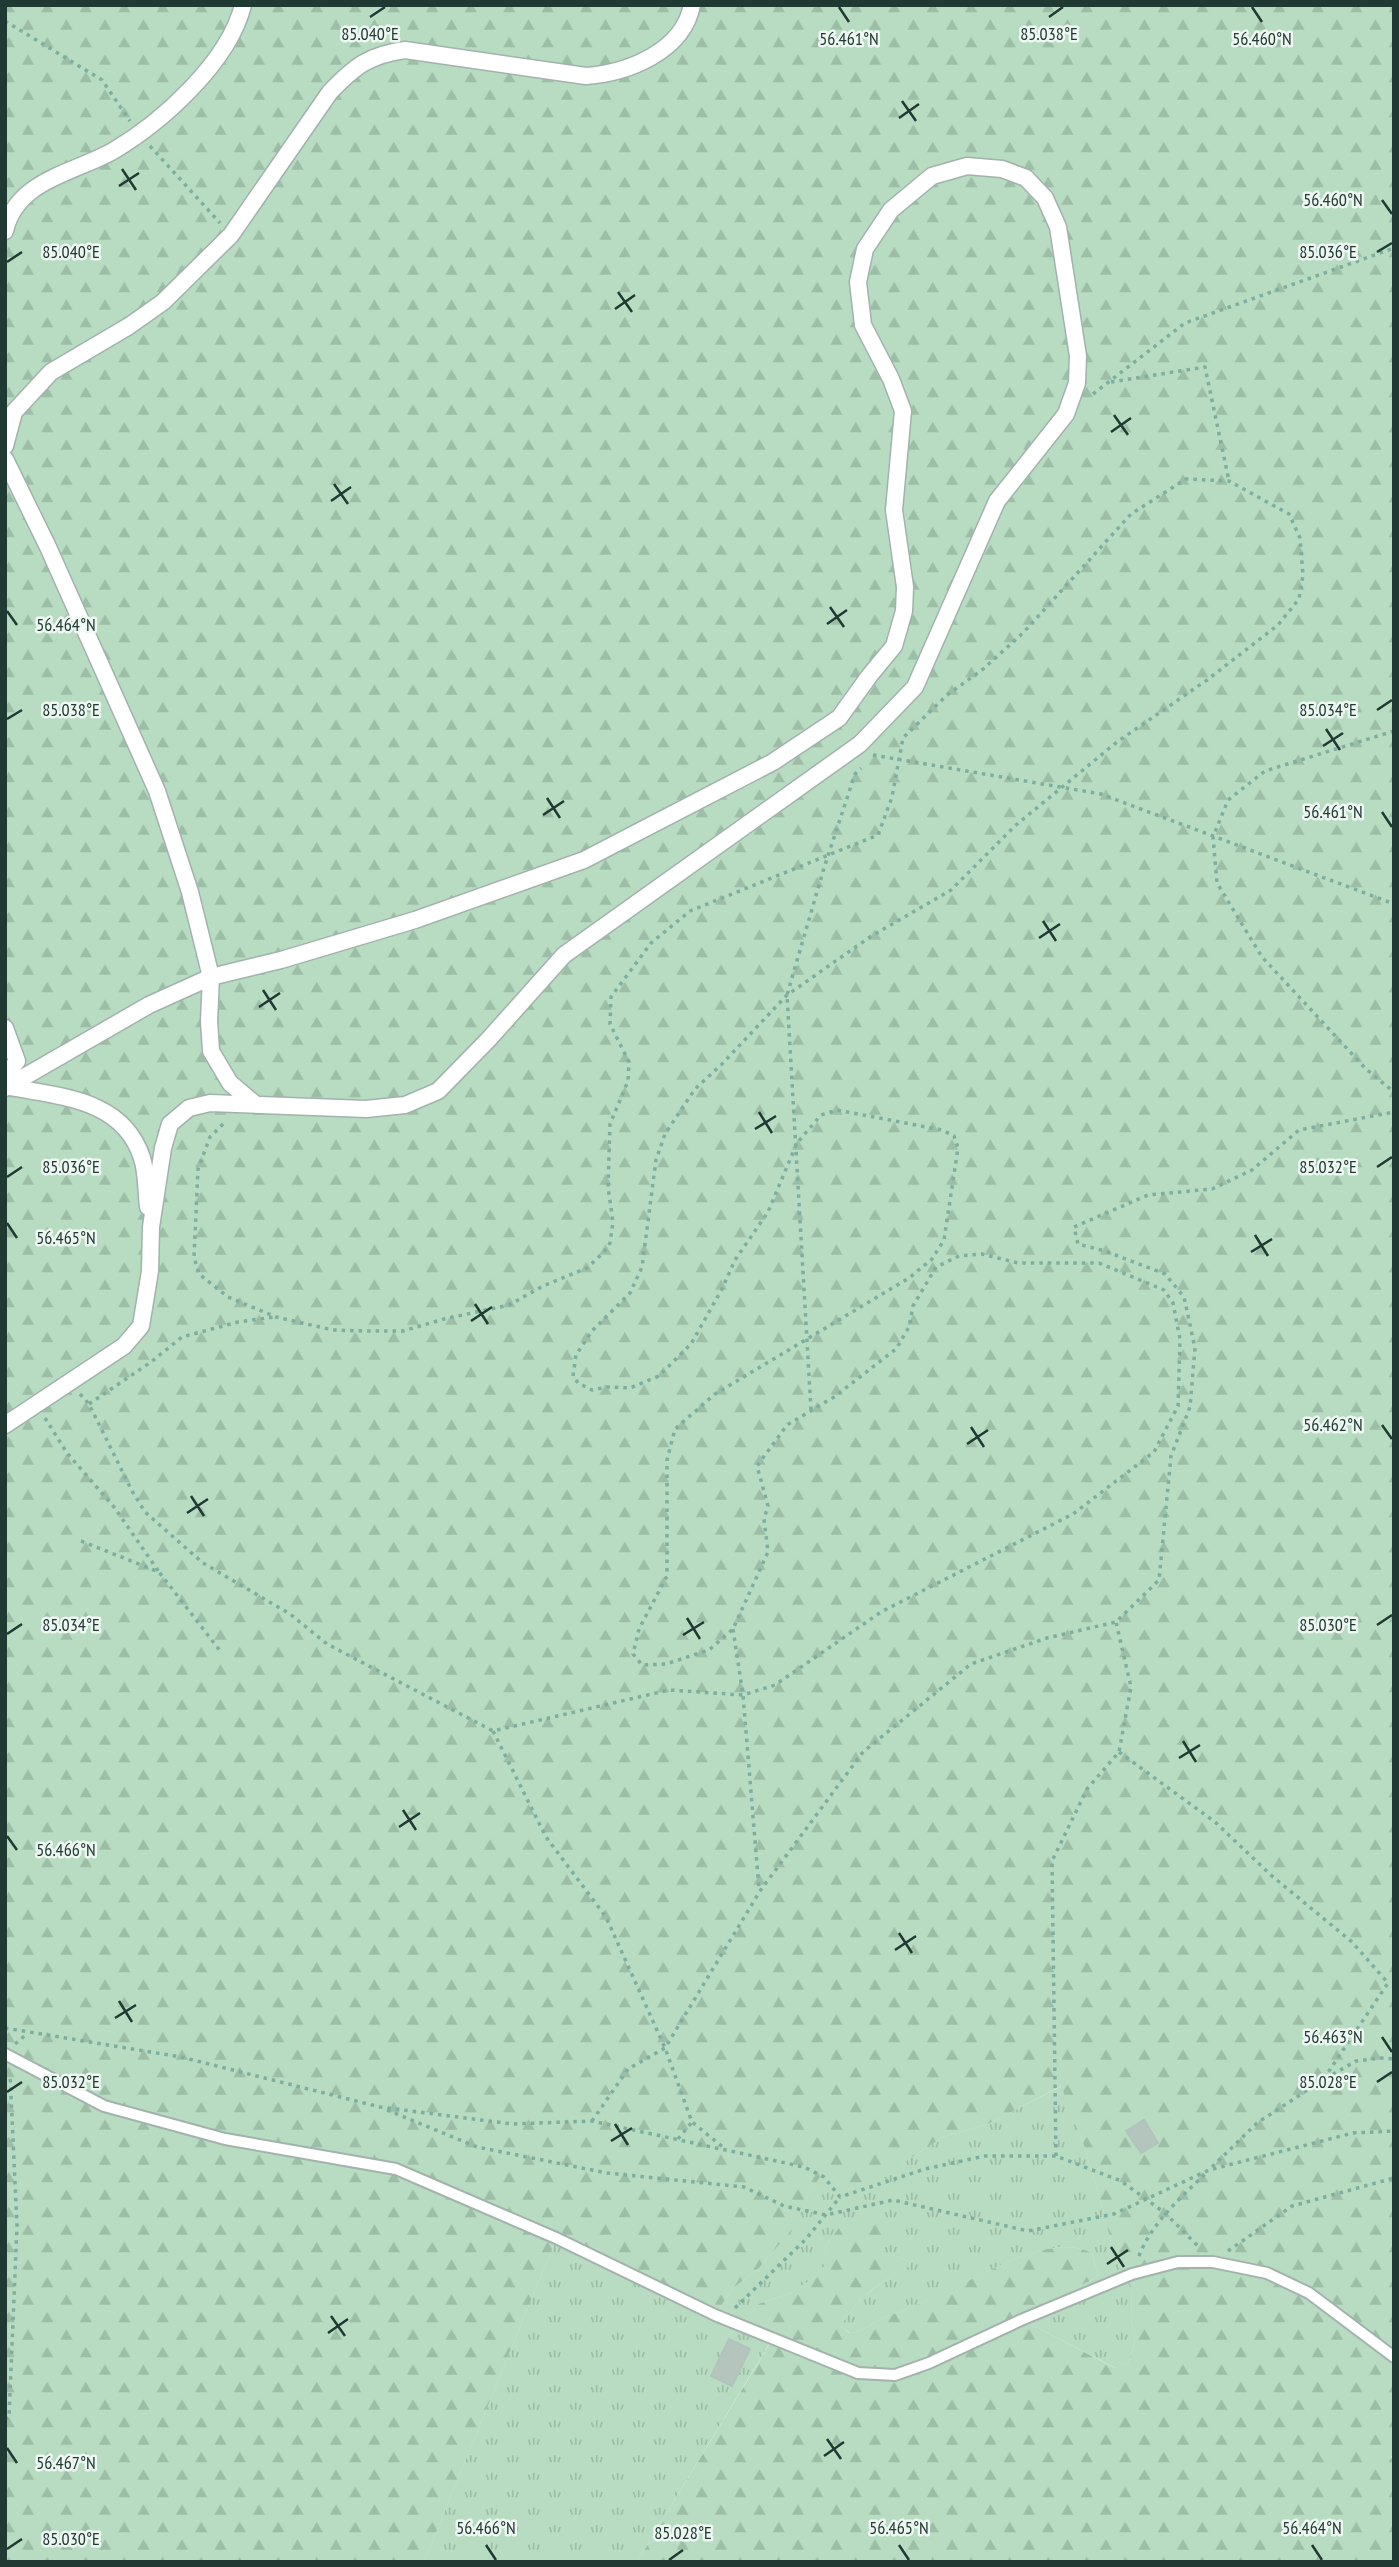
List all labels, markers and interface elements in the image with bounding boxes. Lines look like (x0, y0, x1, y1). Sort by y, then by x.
text: 85.040°E (341, 22, 399, 45)
text: 85.038°E (1020, 22, 1078, 45)
text: 56.461°N (819, 27, 879, 50)
text: 56.460°N (1232, 27, 1292, 50)
text: 56.460°N (1303, 188, 1363, 211)
text: 85.040°E (42, 240, 100, 263)
text: 85.036°E (1299, 240, 1357, 263)
text: 56.464°N (36, 613, 96, 636)
text: 85.038°E (42, 698, 100, 721)
text: 85.034°E (1299, 698, 1357, 721)
text: 56.461°N (1303, 800, 1363, 823)
text: 85.036°E (42, 1155, 100, 1178)
text: 85.032°E (1299, 1155, 1357, 1178)
text: 56.465°N (36, 1226, 96, 1249)
text: 56.462°N (1303, 1413, 1363, 1436)
text: 85.034°E (42, 1613, 100, 1636)
text: 85.030°E (1299, 1613, 1357, 1636)
text: 56.466°N (36, 1838, 96, 1861)
text: 56.463°N (1303, 2025, 1363, 2048)
text: 85.032°E (42, 2070, 100, 2093)
text: 85.028°E (1299, 2070, 1357, 2093)
text: 56.467°N (36, 2451, 96, 2474)
text: 56.466°N (456, 2516, 516, 2539)
text: 56.465°N (869, 2516, 929, 2539)
text: 56.464°N (1282, 2516, 1342, 2539)
text: 85.028°E (654, 2521, 712, 2544)
text: 85.030°E (42, 2527, 100, 2550)

